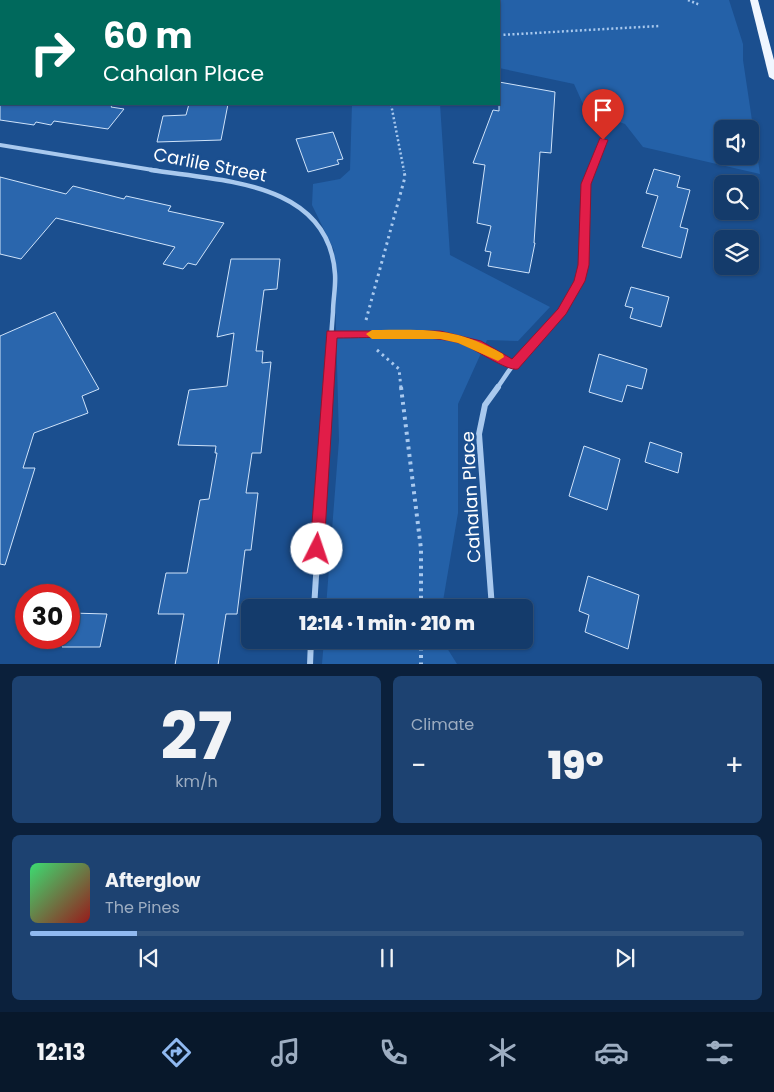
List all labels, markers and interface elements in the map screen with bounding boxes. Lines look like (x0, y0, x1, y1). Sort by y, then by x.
text: 60 m (103, 11, 193, 60)
icon: right (20, 20, 85, 85)
text: Cahalan Place (103, 58, 264, 89)
pin (582, 89, 624, 140)
icon: arrive (589, 96, 617, 124)
map controls (714, 120, 759, 275)
button: sound (714, 120, 759, 165)
street label: Carlile Street (151, 141, 269, 188)
button: search (714, 175, 759, 220)
button: layers (714, 230, 759, 275)
street label: Cahalan Place (455, 431, 486, 563)
position arrow (290, 522, 342, 574)
speed limit sign: 30 (15, 584, 80, 649)
text: 12:14 · 1 min · 210 m (299, 610, 475, 637)
text: 27 (161, 691, 232, 782)
text: Climate (411, 713, 474, 736)
text: 19° (548, 739, 604, 792)
text: − (411, 746, 426, 785)
text: + (725, 746, 744, 785)
text: km/h (175, 770, 218, 793)
text: Afterglow (105, 867, 200, 894)
text: The Pines (105, 896, 180, 919)
icon: previous (135, 944, 163, 972)
icon: pause (373, 944, 401, 972)
icon: next (611, 944, 639, 972)
icon: directions (159, 1035, 194, 1070)
icon: music (268, 1035, 303, 1070)
icon: phone (376, 1035, 411, 1070)
icon: climate (485, 1035, 520, 1070)
icon: car (594, 1035, 629, 1070)
icon: filters (702, 1035, 737, 1070)
text: 12:13 (37, 1037, 85, 1068)

